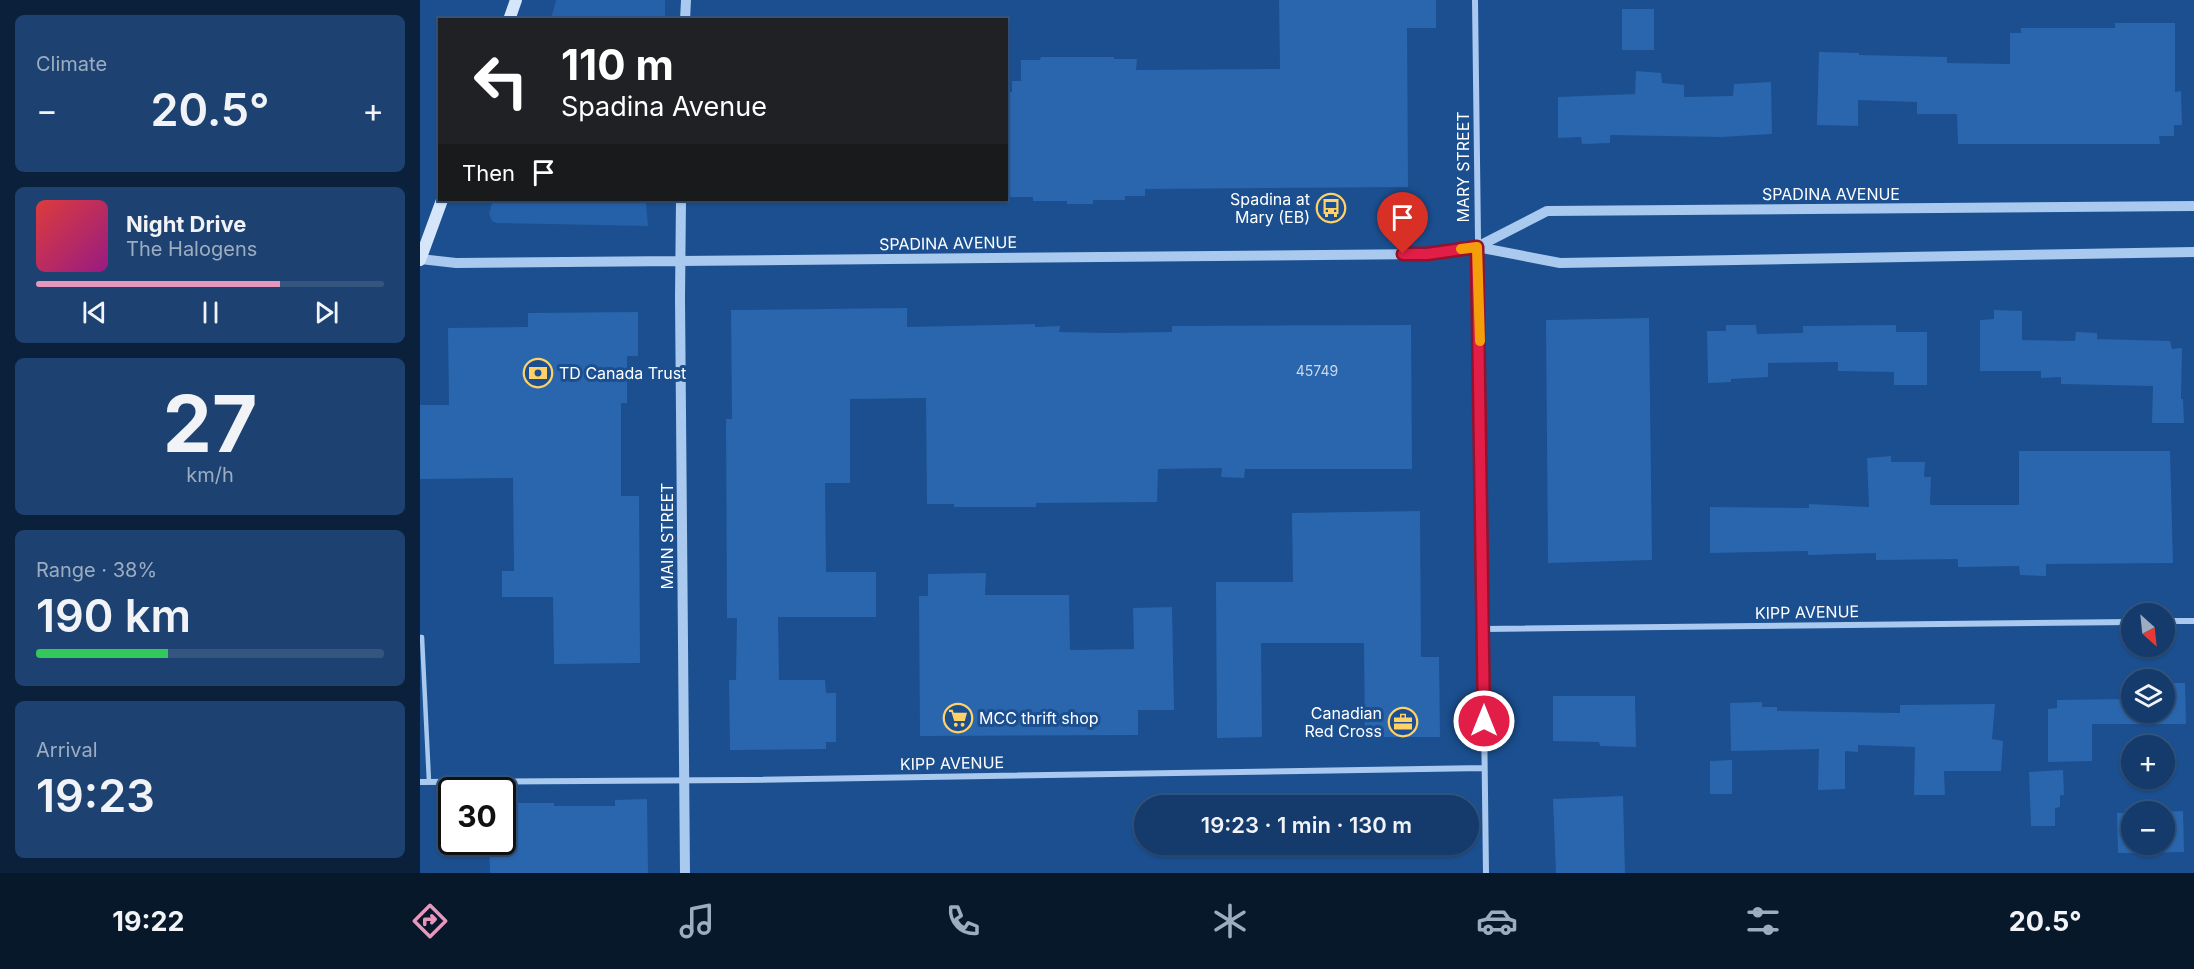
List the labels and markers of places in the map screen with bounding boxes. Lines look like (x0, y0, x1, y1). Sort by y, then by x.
place label: Spadina at Mary (EB) (1230, 189, 1310, 227)
bus stop icon: Spadina at Mary (EB) (1315, 192, 1347, 224)
pin (1377, 192, 1428, 254)
bank icon: TD Canada Trust (522, 357, 554, 389)
place label: TD Canada Trust (559, 363, 686, 383)
supermarket icon: MCC thrift shop (942, 702, 974, 734)
place label: Canadian Red Cross (1304, 703, 1382, 741)
office icon: Canadian Red Cross (1387, 706, 1419, 738)
place label: MCC thrift shop (979, 708, 1099, 728)

